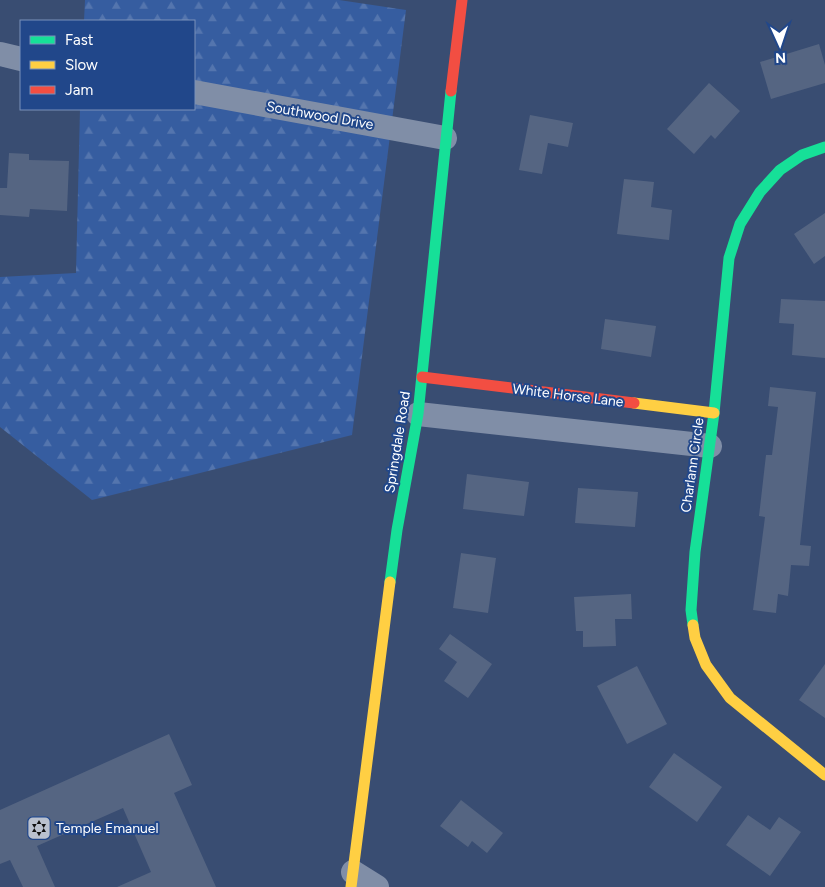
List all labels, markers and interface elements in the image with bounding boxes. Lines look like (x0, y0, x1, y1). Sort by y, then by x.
legend (20, 20, 195, 110)
north arrow (755, 20, 805, 70)
text: Fast (65, 31, 94, 49)
text: N (775, 49, 787, 66)
text: Slow (65, 56, 98, 74)
text: Jam (65, 81, 93, 99)
street label: Southwood Drive (265, 98, 375, 133)
street label: White Horse Lane (511, 380, 625, 411)
street label: Springdale Road (381, 390, 414, 494)
street label: Charlann Circle (677, 416, 708, 514)
synagogue icon: Temple Emanuel (26, 815, 52, 841)
place label: Temple Emanuel (56, 820, 159, 837)

